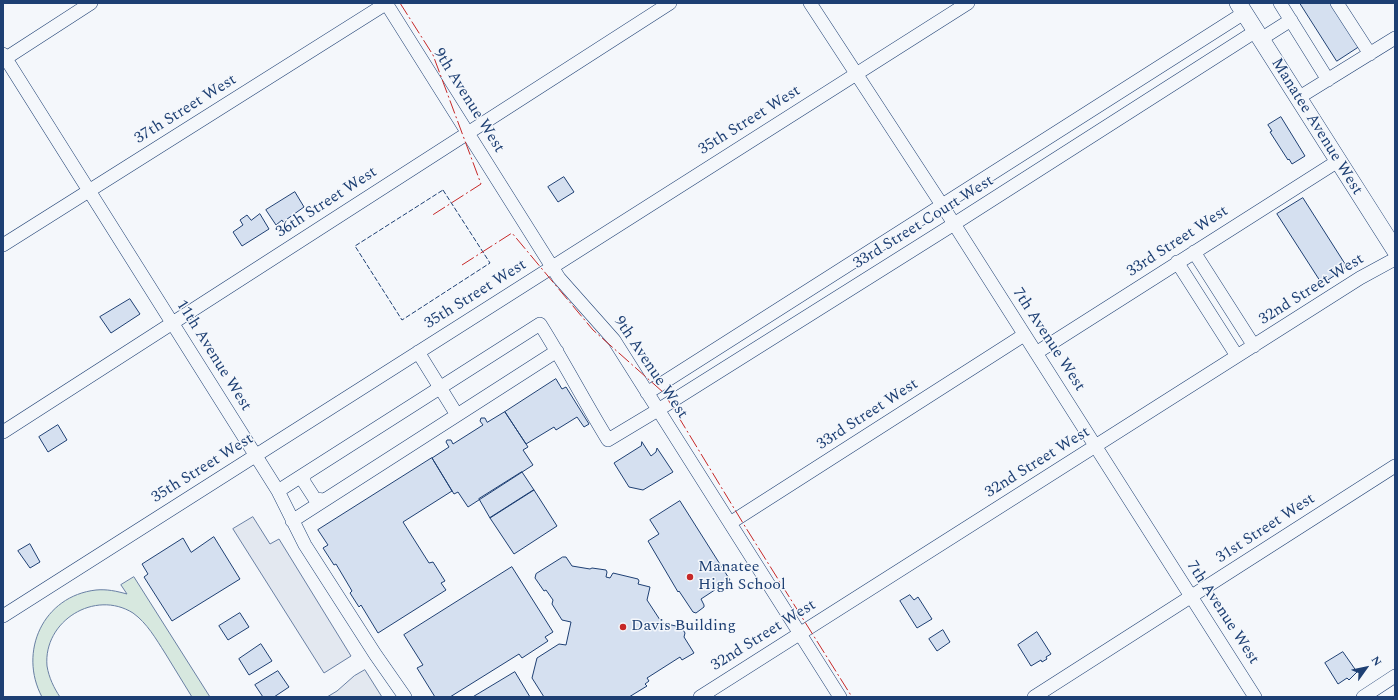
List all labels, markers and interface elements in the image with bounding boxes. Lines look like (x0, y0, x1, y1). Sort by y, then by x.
street label: 9th Avenue West (428, 45, 508, 157)
street label: Manatee Avenue West (1266, 55, 1366, 199)
street label: 37th Street West (132, 71, 240, 149)
street label: 35th Street West (696, 82, 804, 160)
street label: 36th Street West (273, 163, 381, 243)
street label: 33rd Street Court West (850, 172, 998, 274)
street label: 33rd Street West (1124, 202, 1232, 282)
street label: 32nd Street West (1256, 250, 1368, 330)
street label: 35th Street West (422, 256, 530, 334)
street label: 7th Avenue West (1007, 285, 1089, 395)
street label: 11th Avenue West (171, 297, 255, 415)
street label: 9th Avenue West (609, 313, 691, 423)
street label: 33rd Street West (814, 375, 922, 455)
street label: 32nd Street West (982, 423, 1094, 503)
street label: 35th Street West (149, 430, 257, 508)
street label: 31st Street West (1213, 490, 1319, 568)
place label: Manatee High School (698, 558, 786, 596)
street label: 7th Avenue West (1181, 558, 1263, 668)
marker: Manatee High School (685, 572, 695, 582)
street label: 32nd Street West (708, 596, 820, 676)
place label: Davis Building (631, 617, 736, 637)
marker: Davis Building (618, 622, 628, 632)
north arrow (1346, 648, 1386, 688)
text: N (1367, 653, 1386, 670)

